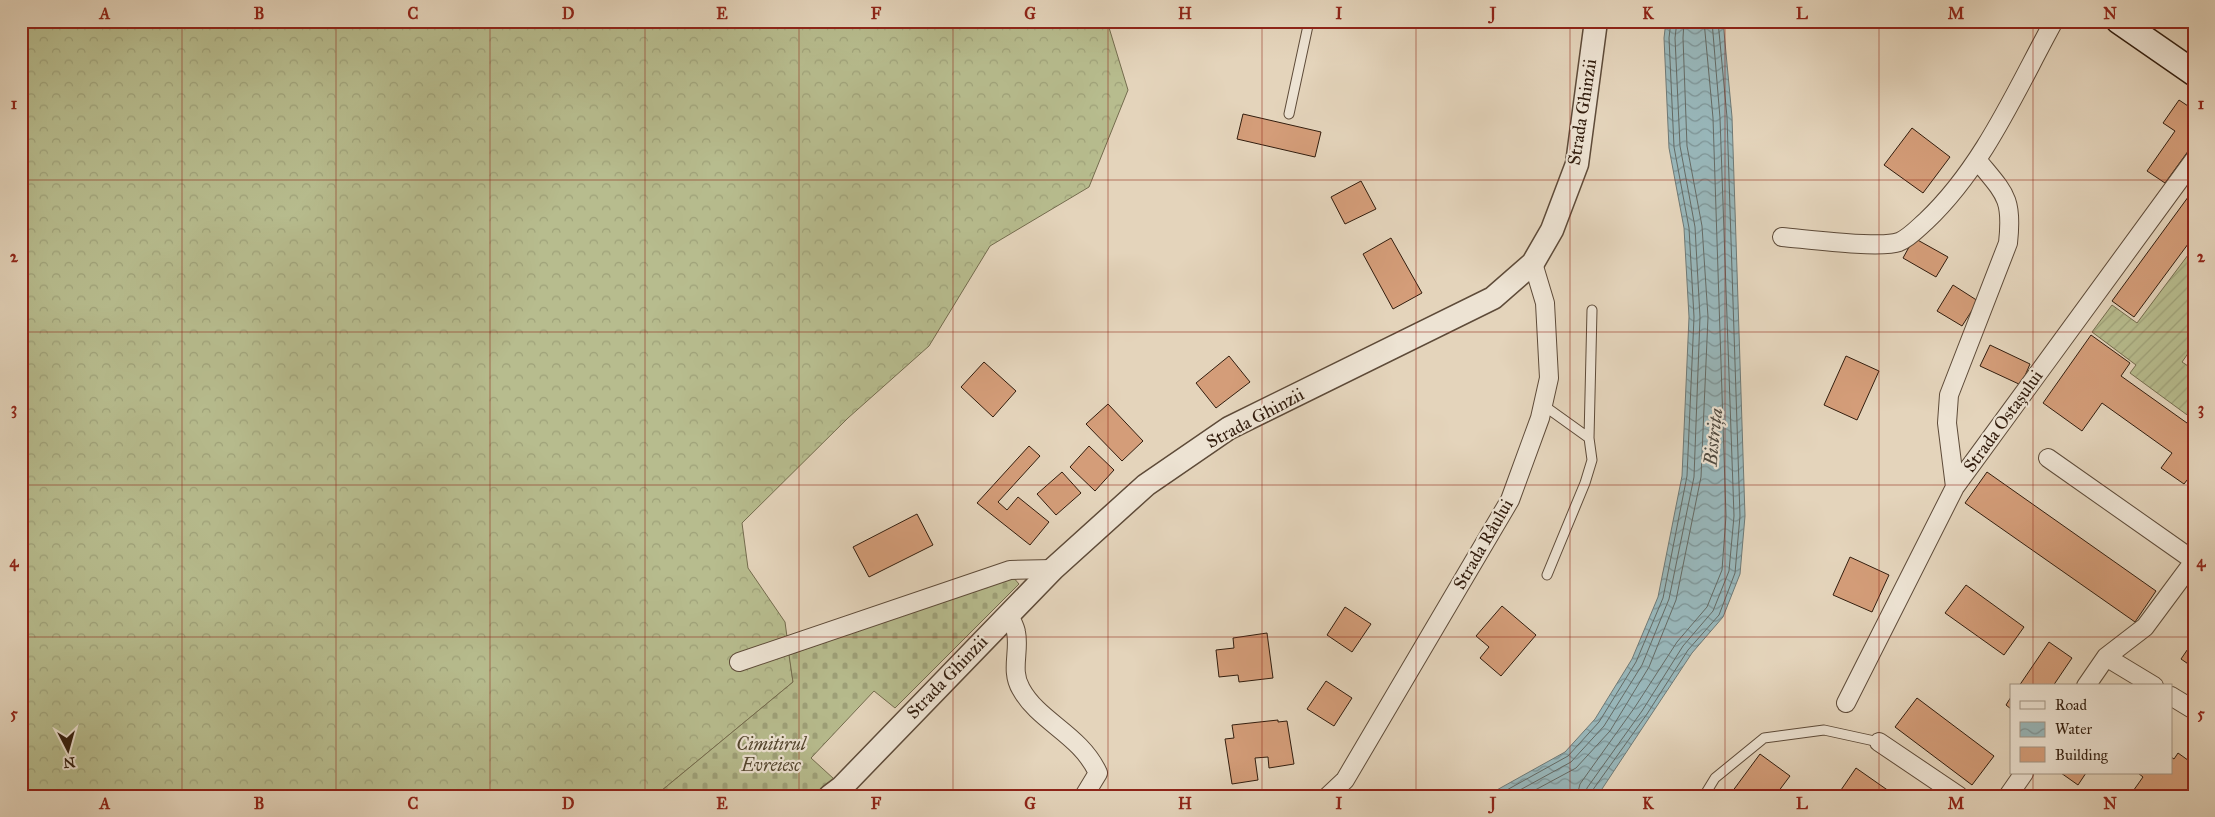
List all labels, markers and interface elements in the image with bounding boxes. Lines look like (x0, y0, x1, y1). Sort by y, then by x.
text: A (99, 4, 111, 23)
text: B (254, 4, 264, 23)
text: C (408, 4, 419, 23)
text: D (562, 4, 575, 23)
text: E (716, 4, 728, 23)
text: F (871, 4, 882, 23)
text: G (1024, 4, 1036, 23)
text: H (1178, 4, 1192, 23)
text: I (1336, 4, 1343, 23)
text: J (1488, 4, 1497, 24)
text: K (1642, 4, 1654, 23)
text: L (1796, 4, 1808, 23)
text: M (1948, 4, 1965, 23)
text: N (2103, 4, 2117, 23)
street label: Strada Ghinzii (1563, 57, 1601, 167)
text: 1 (11, 94, 18, 113)
text: 1 (2198, 94, 2205, 113)
text: 2 (10, 247, 19, 266)
text: 2 (2197, 247, 2206, 266)
street label: Strada Ostașului (1958, 365, 2048, 477)
street label: Strada Ghinzii (1202, 383, 1308, 453)
text: 3 (11, 399, 17, 419)
text: 3 (2198, 399, 2204, 419)
water label: Bistrița (1698, 407, 1727, 468)
street label: Strada Râului (1448, 495, 1518, 593)
text: 4 (10, 552, 20, 572)
text: 4 (2197, 552, 2207, 572)
street label: Strada Ghinzii (902, 631, 992, 723)
legend (2010, 684, 2172, 774)
text: Road (2055, 696, 2087, 714)
text: 5 (10, 704, 18, 723)
text: 5 (2197, 704, 2205, 723)
text: Water (2055, 720, 2092, 738)
north arrow (42, 724, 92, 774)
park label: Cimitirul Evreiesc (736, 733, 808, 776)
text: Building (2055, 746, 2109, 764)
text: N (62, 753, 76, 772)
text: A (99, 794, 111, 813)
text: B (254, 794, 264, 813)
text: C (408, 794, 419, 813)
text: D (562, 794, 575, 813)
text: E (716, 794, 728, 813)
text: F (871, 794, 882, 813)
text: G (1024, 794, 1036, 813)
text: H (1178, 794, 1192, 813)
text: I (1336, 794, 1343, 813)
text: J (1488, 794, 1497, 814)
text: K (1642, 794, 1654, 813)
text: L (1796, 794, 1808, 813)
text: M (1948, 794, 1965, 813)
text: N (2103, 794, 2117, 813)

